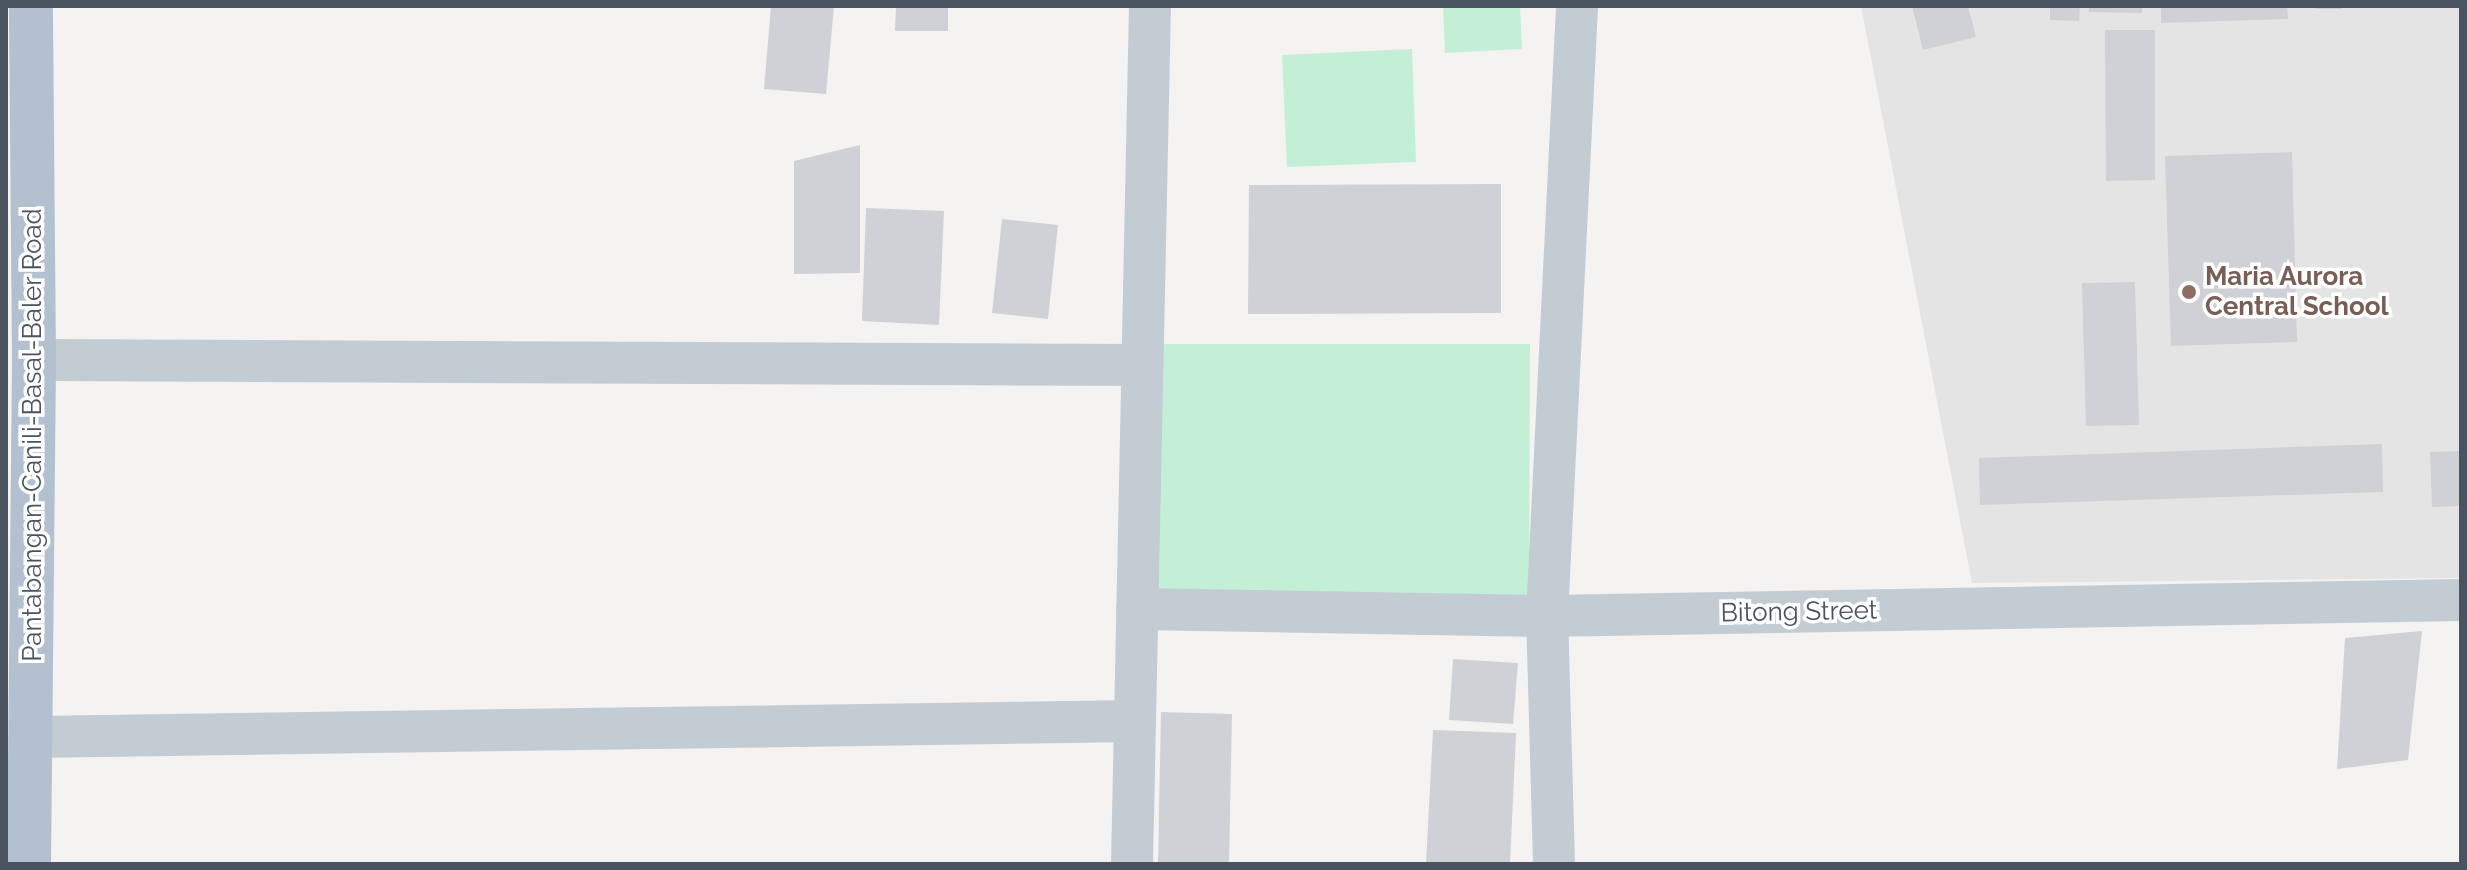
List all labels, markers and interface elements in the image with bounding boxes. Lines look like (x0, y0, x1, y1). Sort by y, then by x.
street label: Pantabangan-Canili-Basal-Baler Road (17, 208, 49, 662)
place label: Maria Aurora Central School (2205, 261, 2389, 322)
marker: Maria Aurora Central School (2180, 283, 2198, 301)
street label: Bitong Street (1720, 595, 1878, 629)

